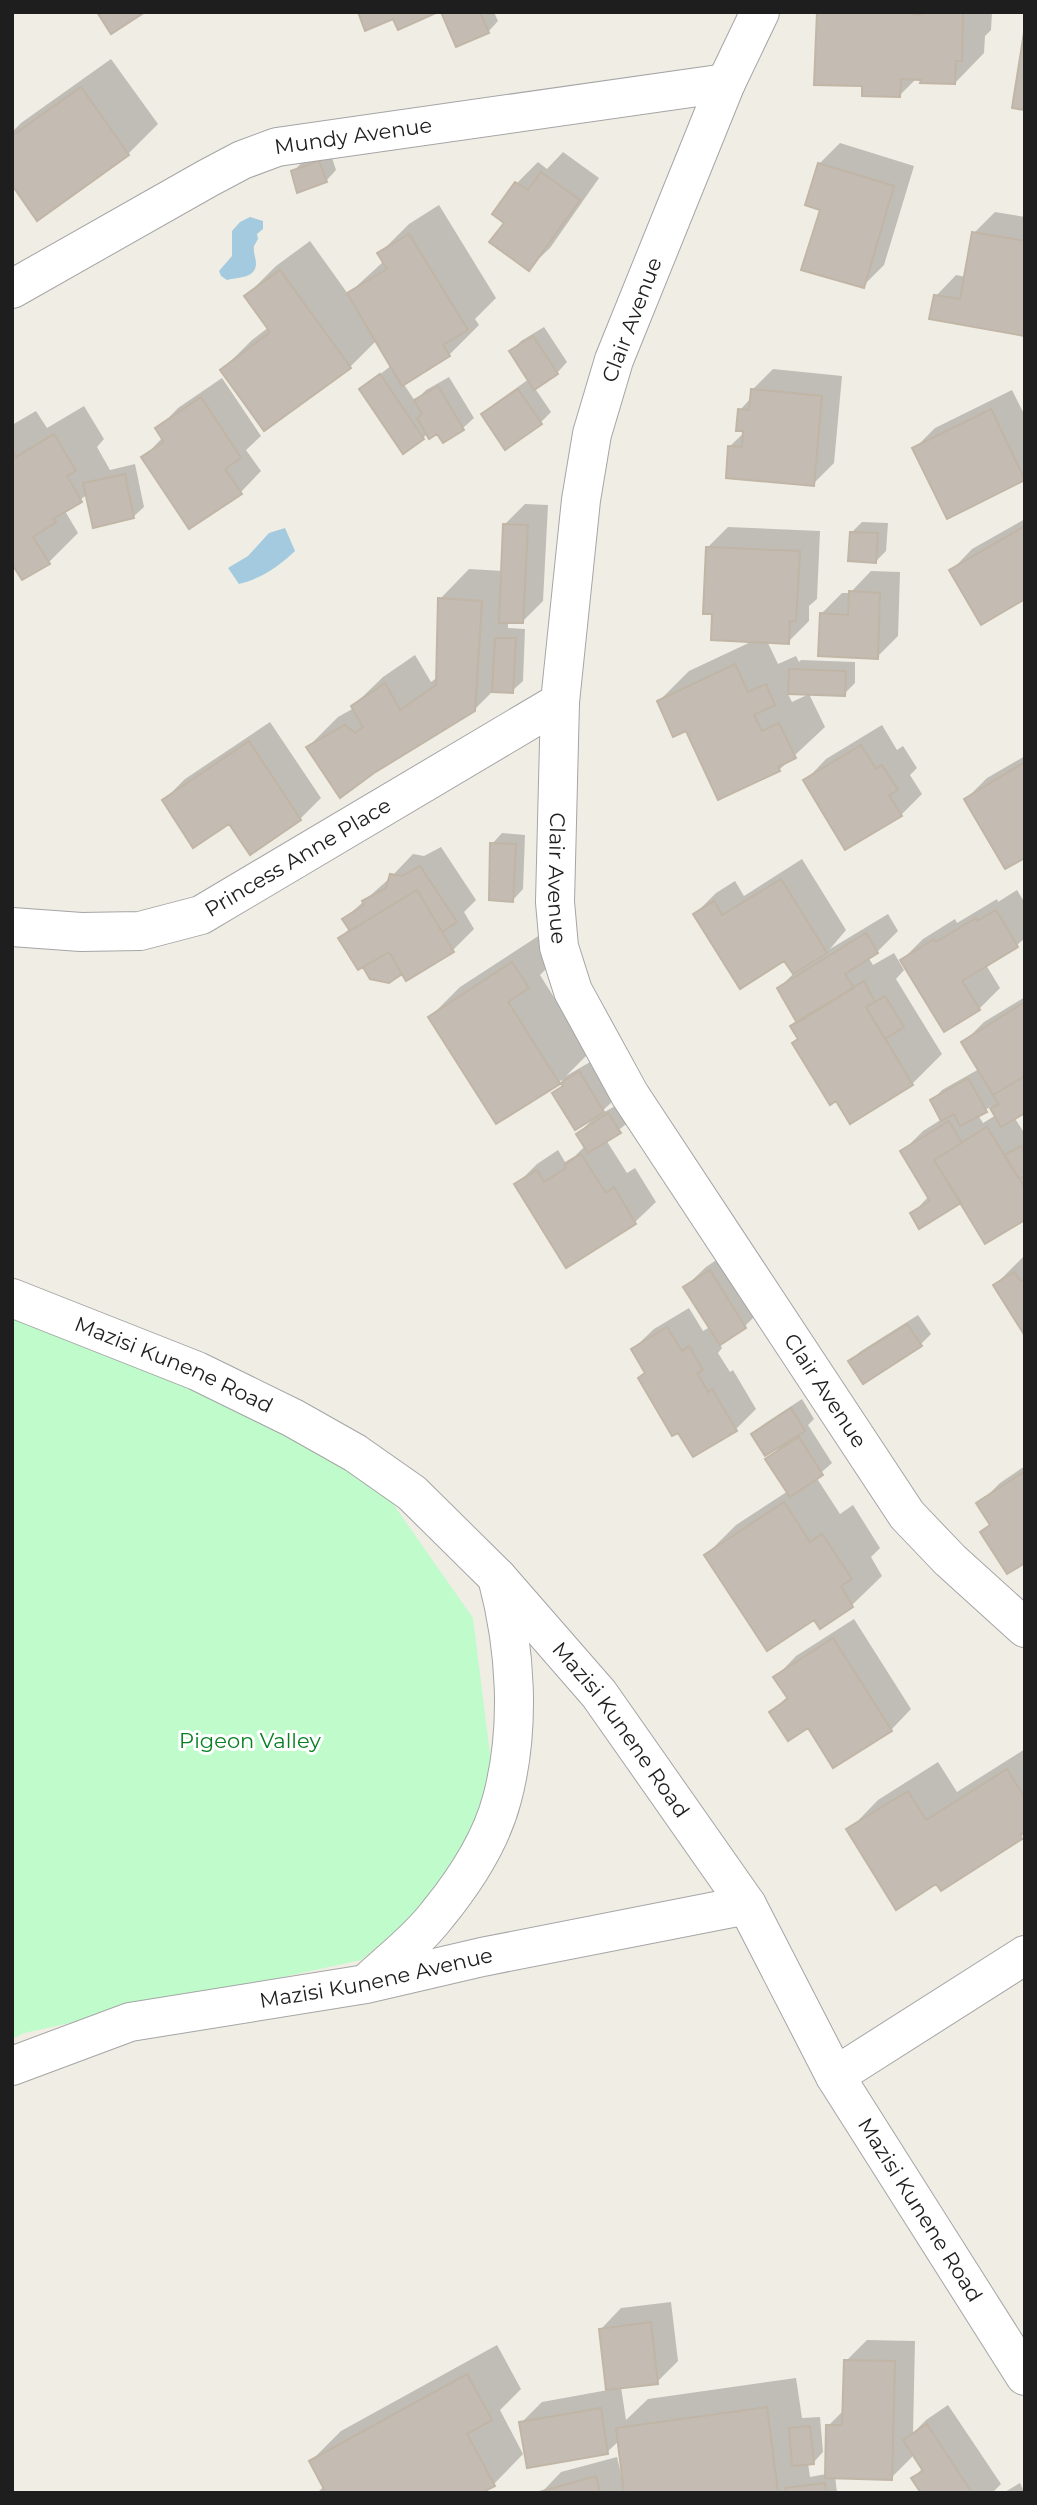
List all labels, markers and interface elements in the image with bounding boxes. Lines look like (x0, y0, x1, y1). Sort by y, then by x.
street label: Mundy Avenue (273, 112, 433, 159)
street label: Clair Avenue (596, 254, 667, 386)
street label: Princess Anne Place (200, 792, 395, 922)
street label: Clair Avenue (543, 812, 572, 945)
street label: Mazisi Kunene Road (71, 1311, 277, 1418)
street label: Clair Avenue (779, 1329, 872, 1452)
street label: Mazisi Kunene Road (547, 1637, 695, 1822)
park label: Pigeon Valley (179, 1728, 322, 1753)
street label: Mazisi Kunene Avenue (258, 1942, 495, 2013)
street label: Mazisi Kunene Road (853, 2113, 988, 2306)

